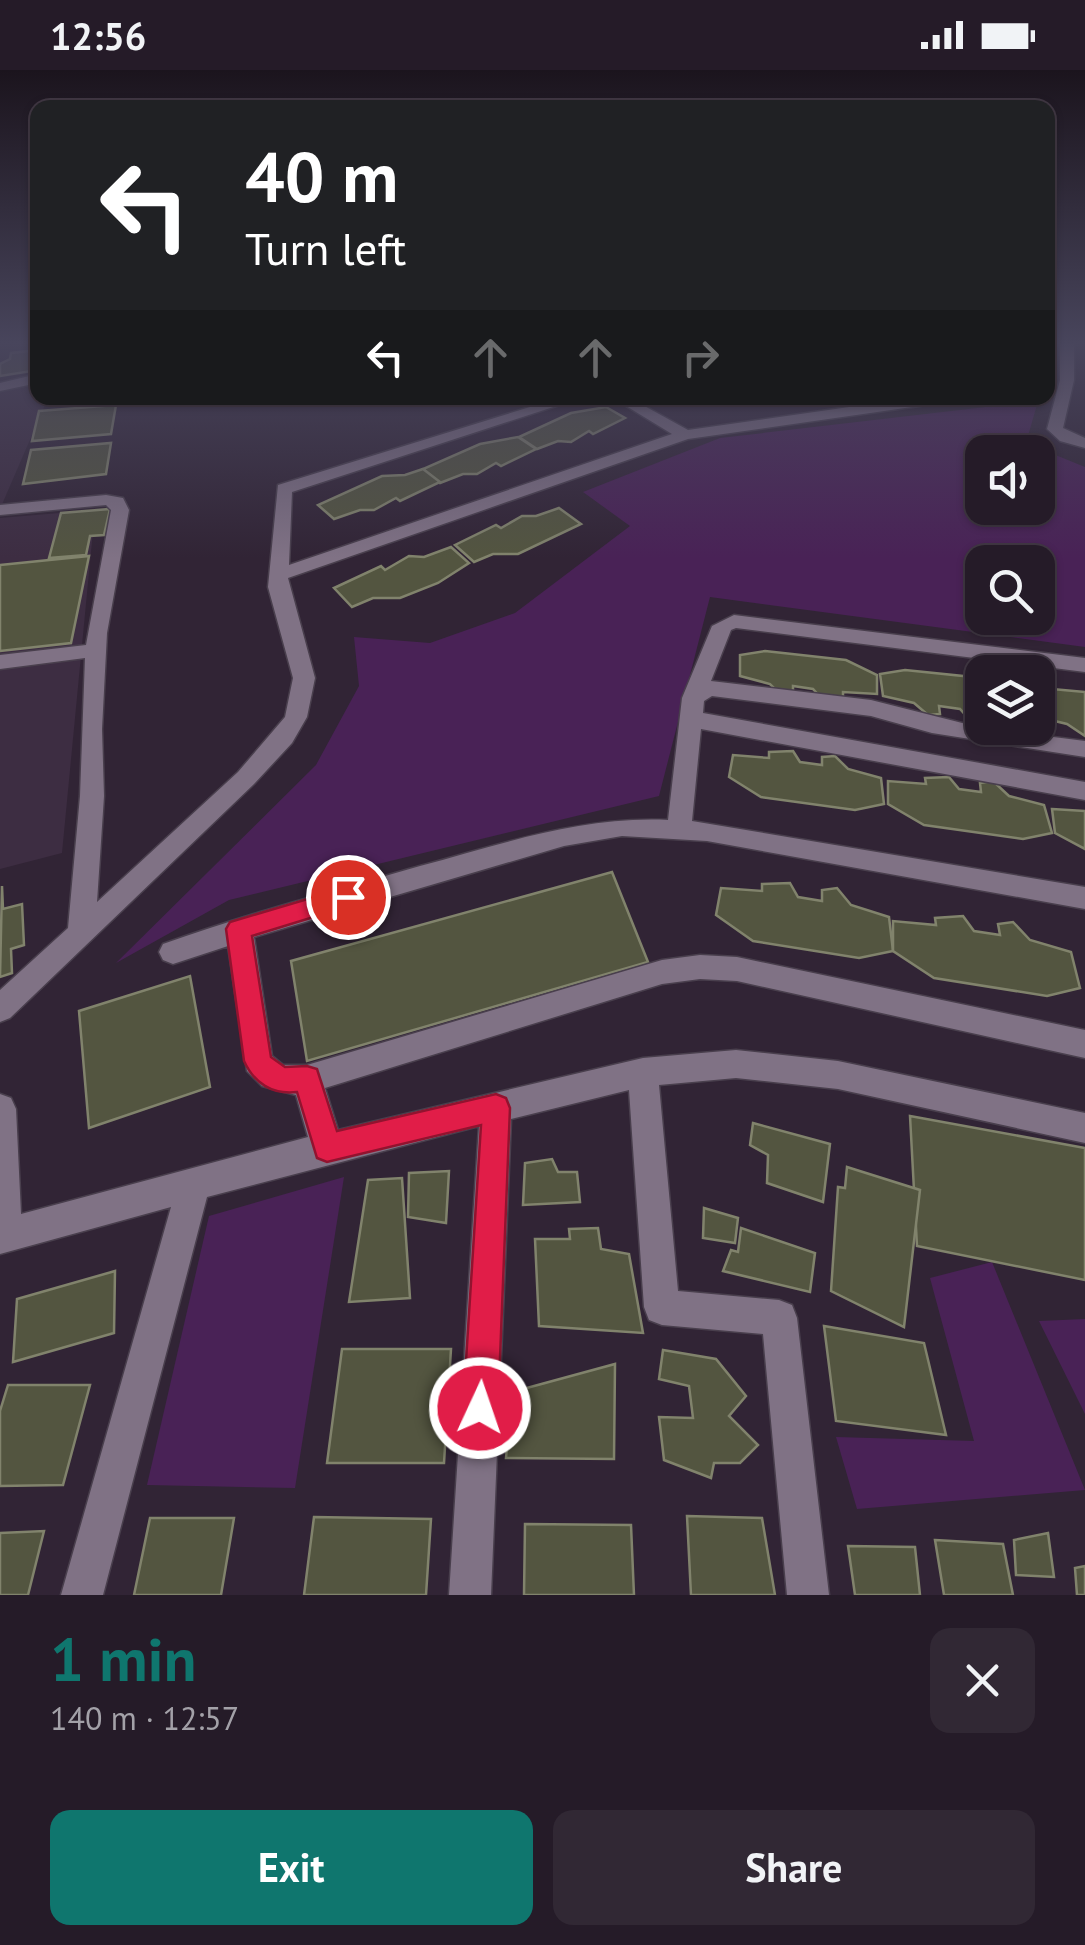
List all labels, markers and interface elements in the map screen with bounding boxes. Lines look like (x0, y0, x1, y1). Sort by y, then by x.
text: 12:56 (50, 11, 146, 60)
text: 40 m (245, 131, 398, 221)
icon: left (80, 140, 210, 270)
text: Turn left (245, 219, 406, 277)
icon: left (358, 330, 413, 385)
icon: ahead (463, 330, 518, 385)
icon: ahead (568, 330, 623, 385)
icon: right (673, 330, 728, 385)
map controls (965, 435, 1055, 745)
button: sound (965, 435, 1055, 525)
button: search (965, 545, 1055, 635)
button: layers (965, 655, 1055, 745)
pin (306, 855, 391, 940)
icon: arrive (321, 870, 376, 925)
position arrow (428, 1356, 532, 1460)
text: 1 min (50, 1620, 196, 1698)
button: close (930, 1628, 1035, 1733)
text: 140 m · 12:57 (50, 1697, 239, 1739)
button: Exit (50, 1810, 533, 1925)
button: Share (553, 1810, 1035, 1925)

